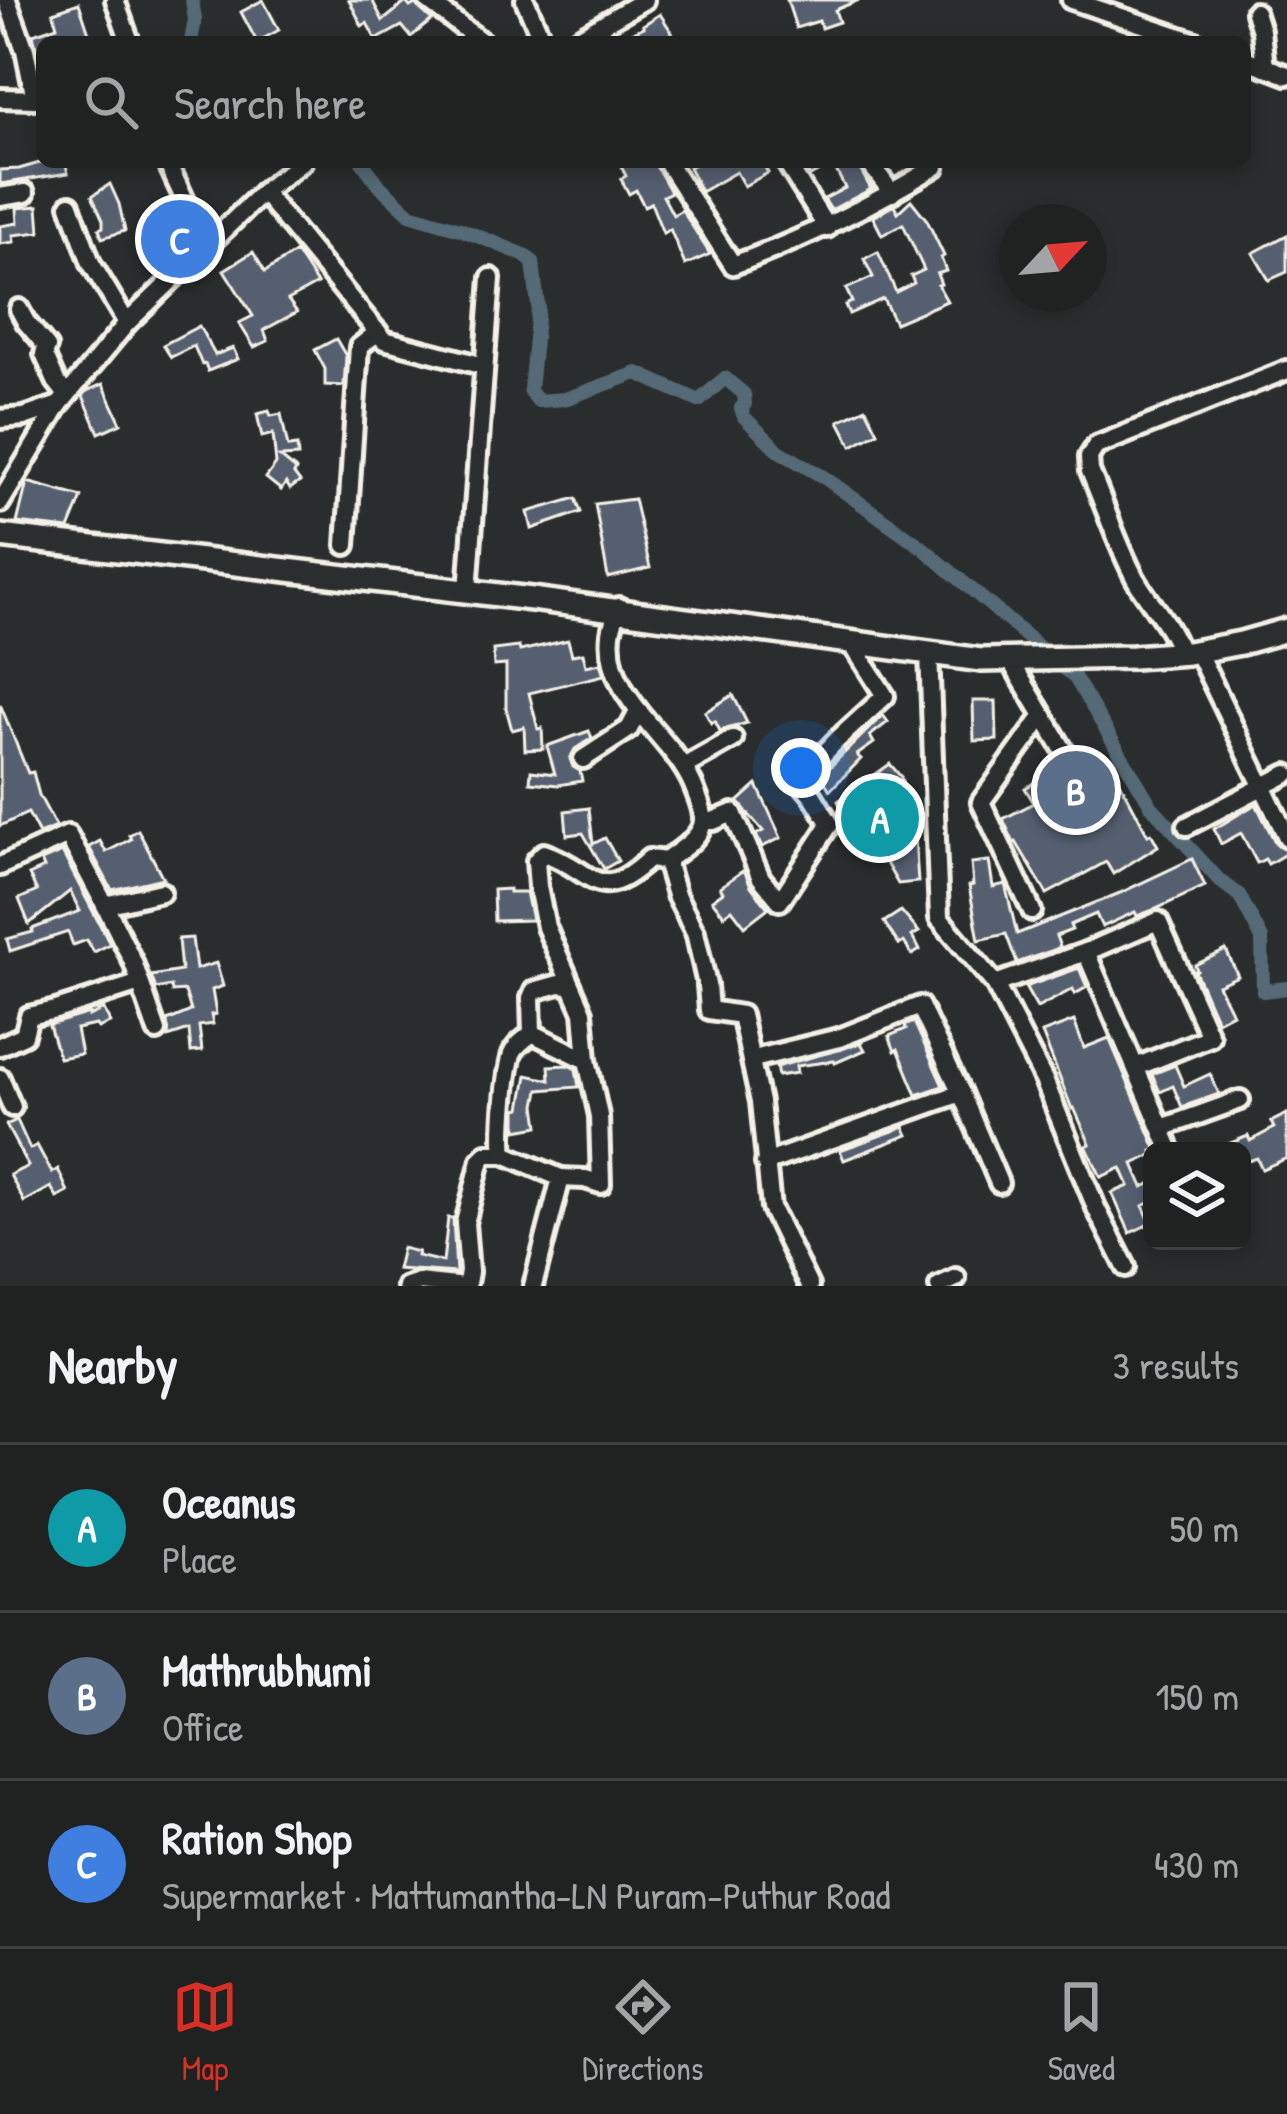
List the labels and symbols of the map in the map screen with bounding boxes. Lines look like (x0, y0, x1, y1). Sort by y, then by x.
pin: C (141, 194, 219, 284)
north arrow (999, 204, 1107, 312)
your location (771, 738, 831, 798)
pin: B (1037, 745, 1115, 835)
pin: A (841, 773, 919, 863)

